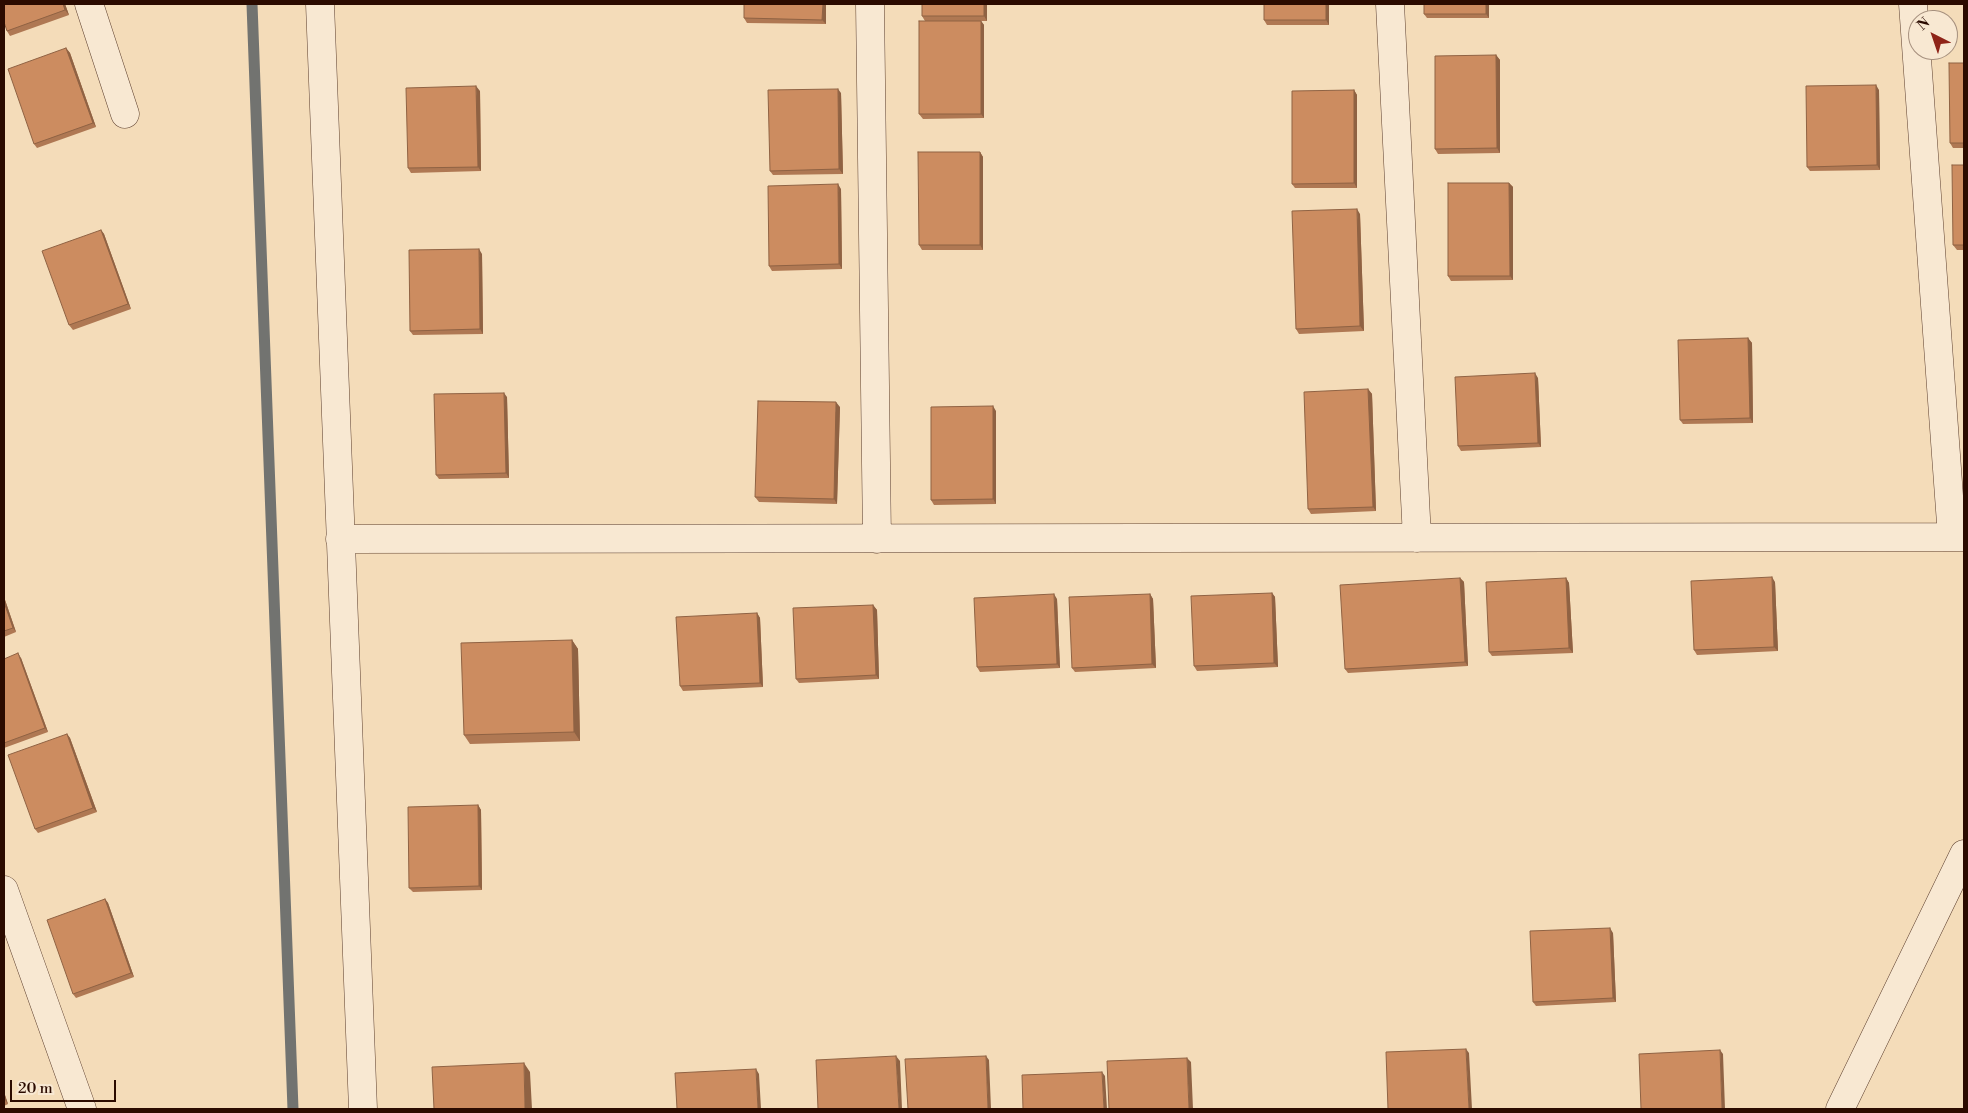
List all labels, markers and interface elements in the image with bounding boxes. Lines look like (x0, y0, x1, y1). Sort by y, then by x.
north arrow (1908, 10, 1958, 60)
text: N (1914, 14, 1934, 35)
scale bar (12, 1070, 119, 1102)
text: 20 m (18, 1079, 53, 1098)

